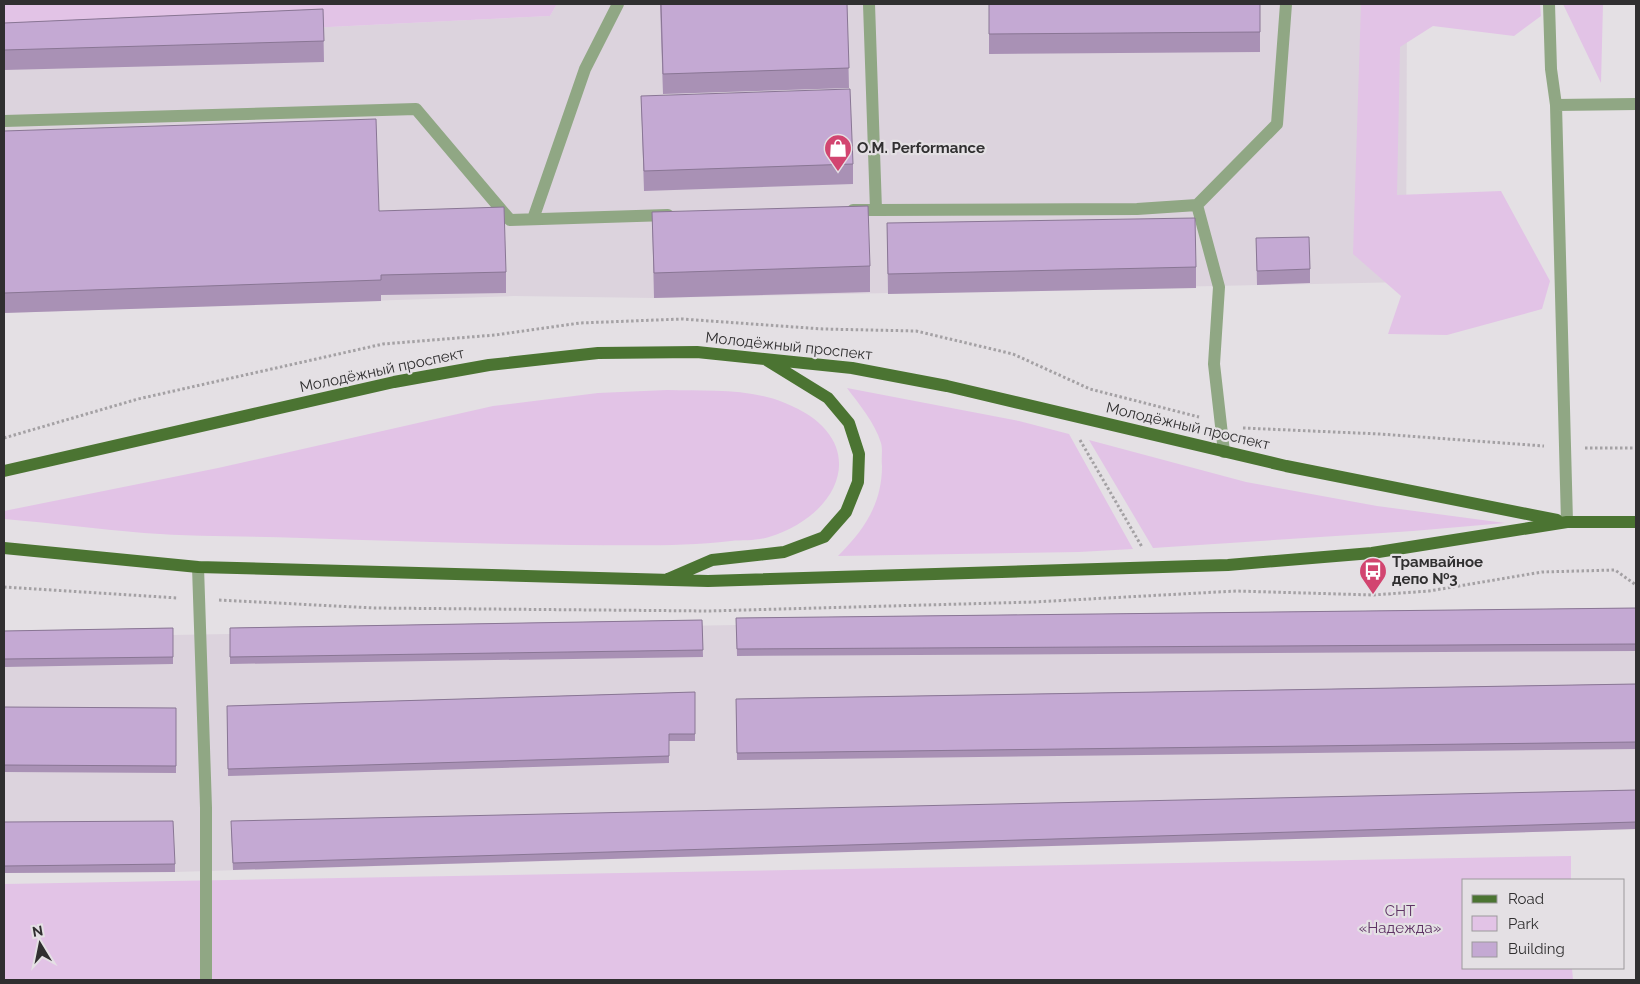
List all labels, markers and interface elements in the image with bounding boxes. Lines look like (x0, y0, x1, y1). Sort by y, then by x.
shop icon: O.M. Performance (823, 133, 853, 172)
place label: O.M. Performance (857, 139, 985, 157)
street label: Молодёжный проспект (705, 328, 873, 364)
street label: Молодёжный проспект (298, 344, 466, 396)
street label: Молодёжный проспект (1104, 398, 1272, 454)
place label: Трамвайное депо №3 (1392, 553, 1483, 588)
bus stop icon: Трамвайное депо №3 (1358, 556, 1388, 595)
legend (1462, 879, 1625, 969)
text: Road (1508, 890, 1544, 908)
park label: СНТ «Надежда» (1359, 902, 1441, 937)
text: Park (1508, 915, 1539, 933)
north arrow (15, 919, 65, 969)
text: N (31, 922, 44, 940)
text: Building (1508, 940, 1565, 958)

